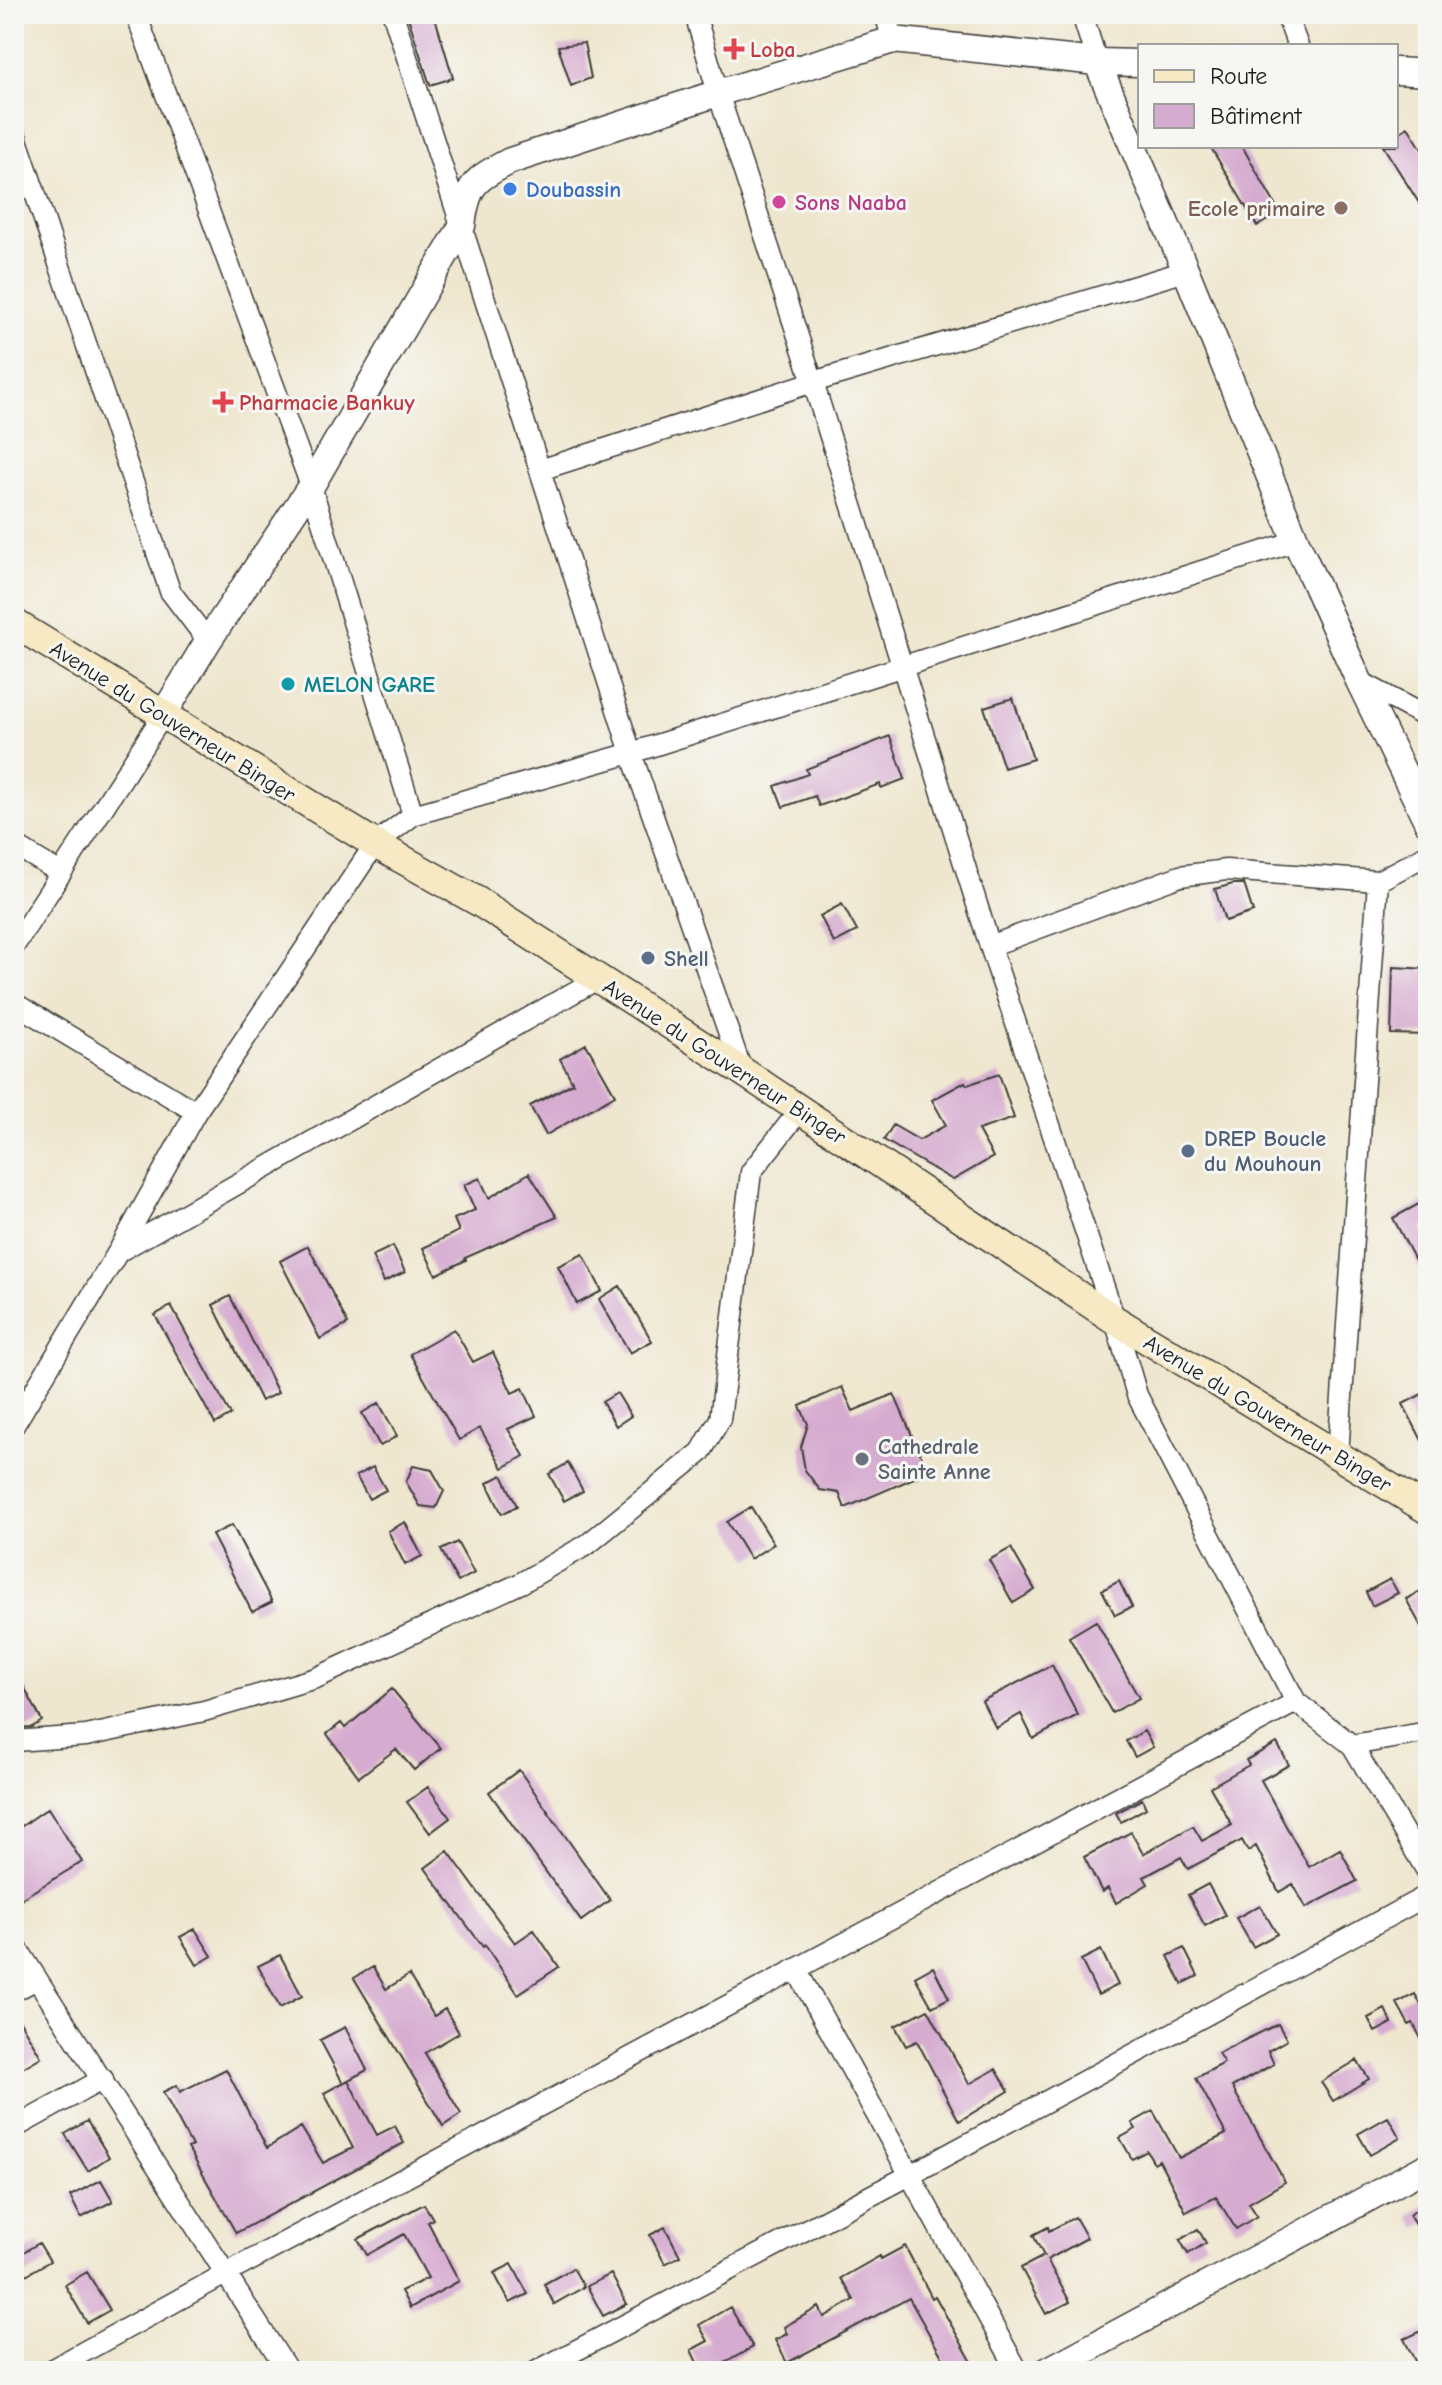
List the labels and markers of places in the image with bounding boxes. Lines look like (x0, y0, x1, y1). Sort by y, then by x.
place label: Loba (750, 37, 795, 63)
marker: Loba (725, 40, 743, 58)
place label: Doubassin (526, 177, 621, 203)
marker: Doubassin (501, 180, 519, 198)
place label: Sons Naaba (795, 190, 907, 216)
marker: Sons Naaba (770, 193, 788, 211)
place label: Ecole primaire (1188, 196, 1325, 222)
marker: Ecole primaire (1332, 199, 1350, 217)
place label: Pharmacie Bankuy (239, 390, 416, 416)
marker: Pharmacie Bankuy (214, 393, 232, 411)
place label: MELON GARE (304, 672, 435, 698)
marker: MELON GARE (279, 675, 297, 693)
place label: Shell (664, 946, 709, 972)
marker: Shell (639, 949, 657, 967)
place label: DREP Boucle du Mouhoun (1204, 1126, 1326, 1177)
marker: DREP Boucle du Mouhoun (1179, 1142, 1197, 1160)
place label: Cathedrale Sainte Anne (878, 1434, 991, 1485)
marker: Cathedrale Sainte Anne (853, 1450, 871, 1468)

